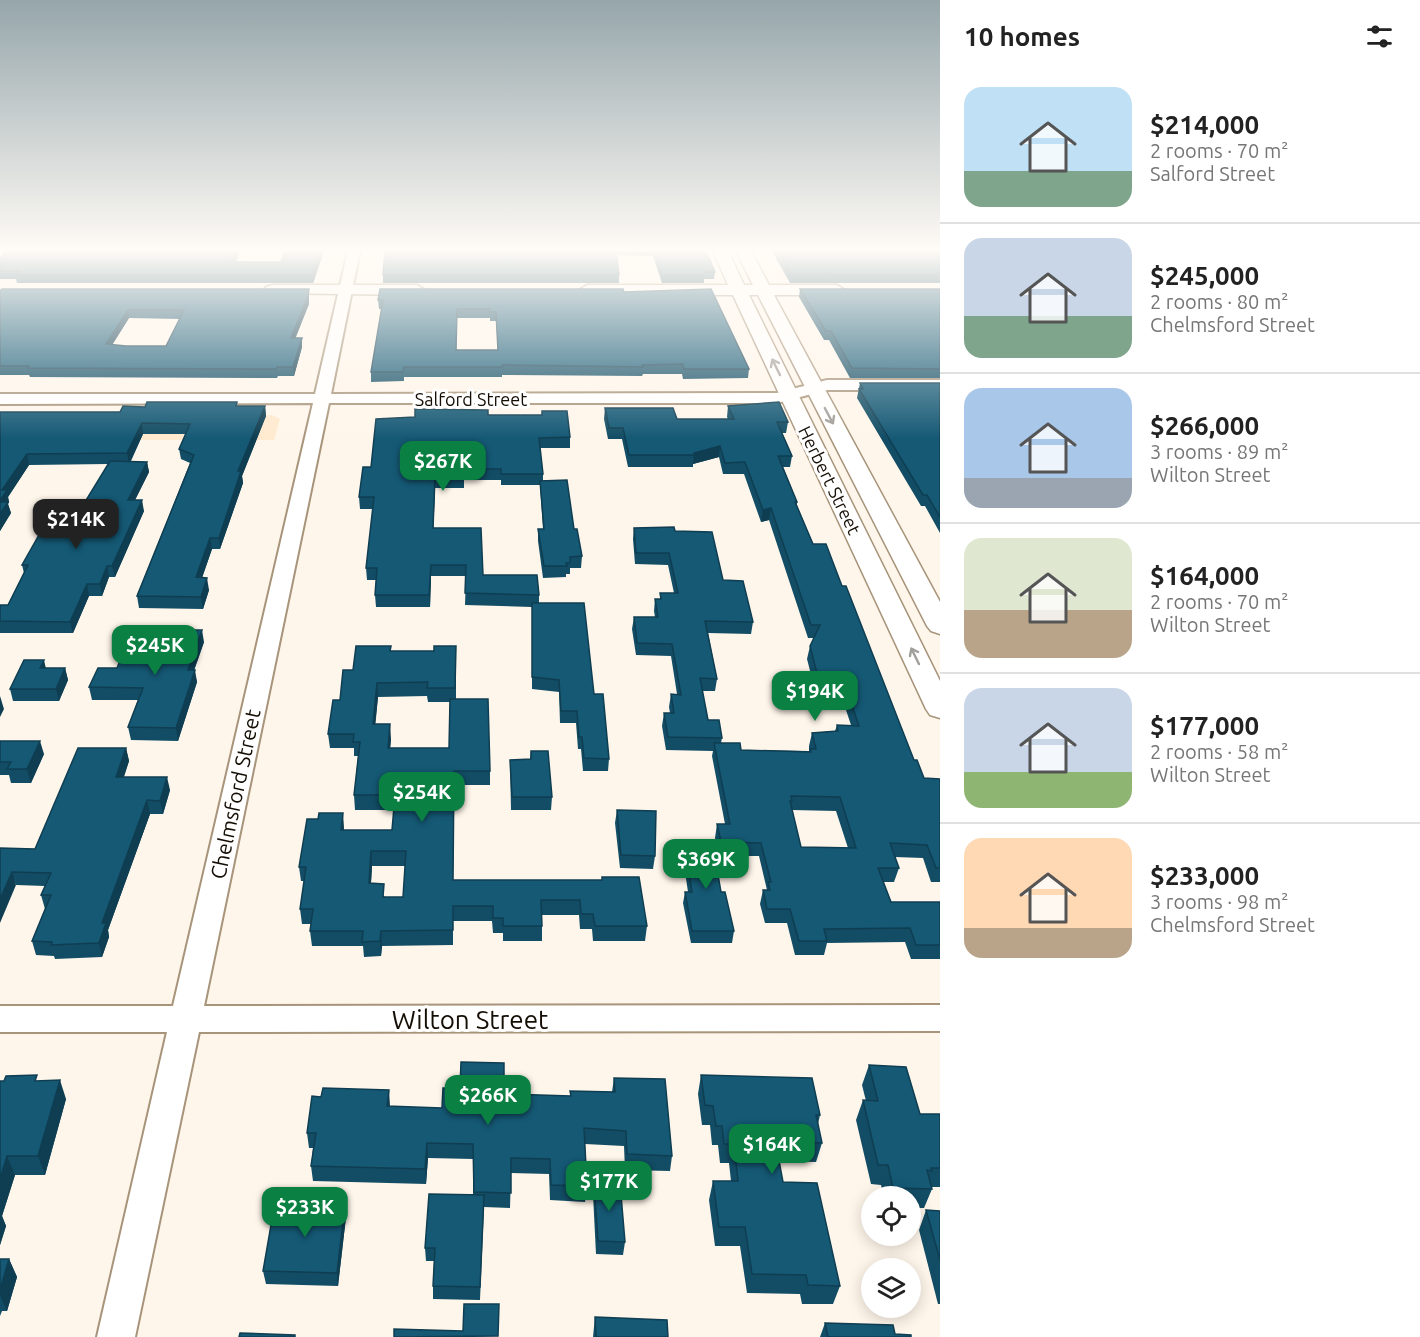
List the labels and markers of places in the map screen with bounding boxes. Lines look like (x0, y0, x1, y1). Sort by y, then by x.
pin: $267K (401, 441, 485, 492)
pin: $214K (34, 499, 118, 550)
pin: $245K (113, 625, 197, 676)
pin: $194K (773, 671, 857, 722)
pin: $254K (380, 772, 464, 823)
pin: $369K (664, 839, 748, 890)
pin: $266K (446, 1075, 530, 1126)
pin: $164K (730, 1124, 814, 1175)
pin: $177K (567, 1161, 651, 1212)
pin: $233K (263, 1187, 347, 1238)

